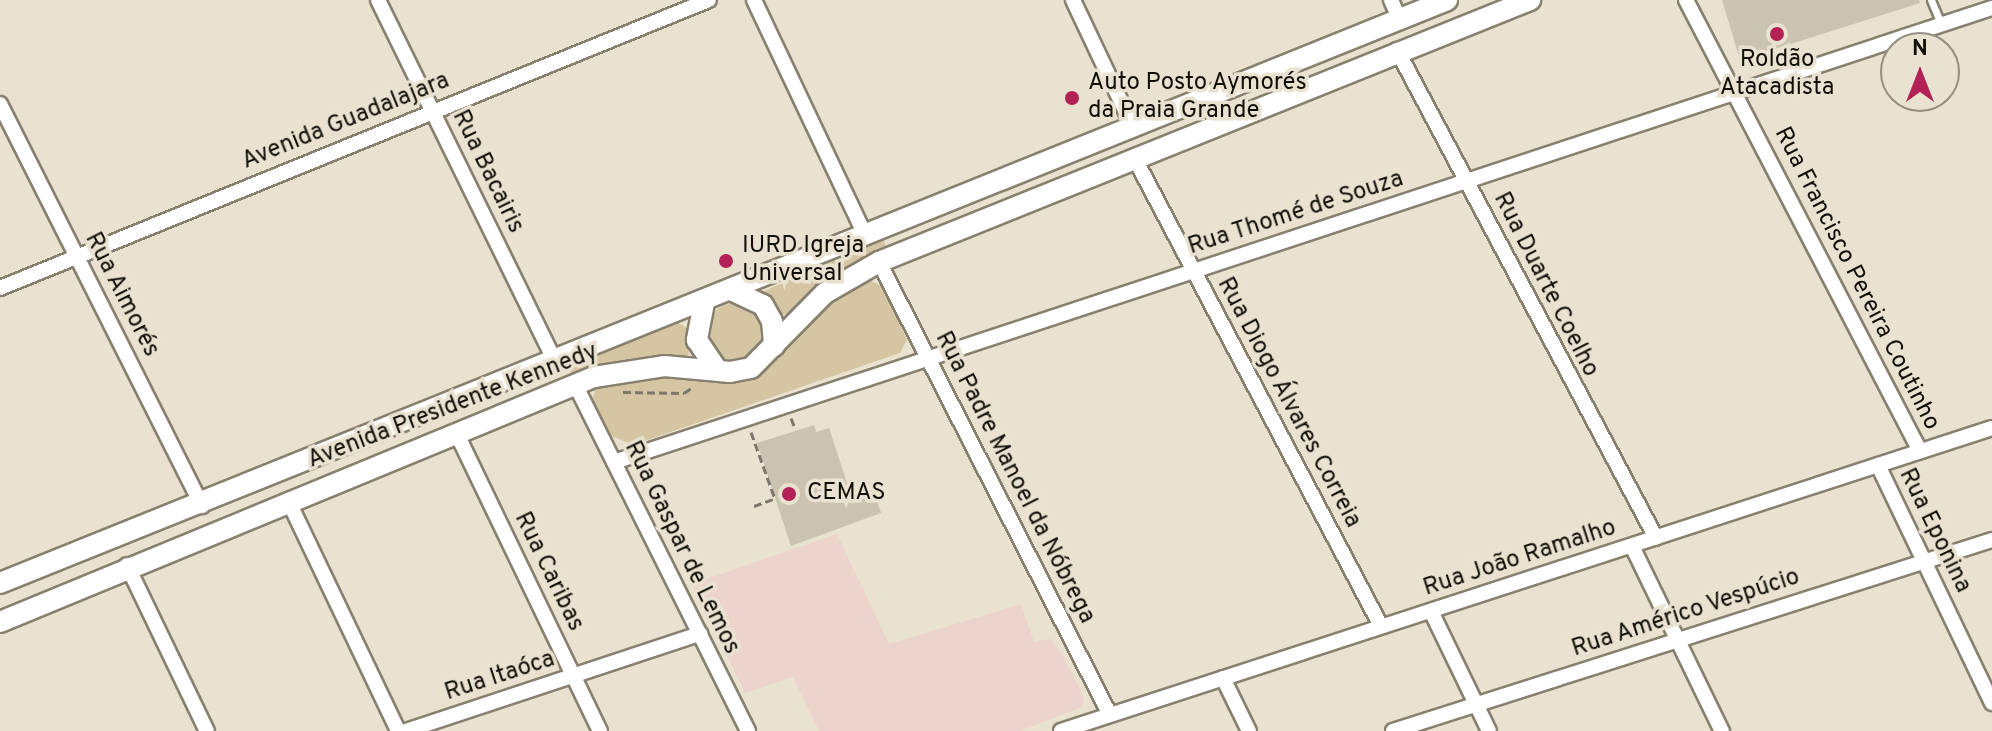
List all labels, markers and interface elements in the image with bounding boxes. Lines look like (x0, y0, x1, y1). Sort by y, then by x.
marker: Roldão Atacadista (1768, 25, 1786, 43)
north arrow (1880, 32, 1960, 112)
text: N (1912, 36, 1928, 63)
place label: Roldão Atacadista (1720, 47, 1834, 103)
street label: Avenida Guadalajara (238, 67, 454, 177)
place label: Auto Posto Aymorés da Praia Grande (1088, 70, 1308, 126)
marker: Auto Posto Aymorés da Praia Grande (1063, 89, 1081, 107)
street label: Rua Bacairis (445, 106, 529, 238)
street label: Rua Francisco Pereira Coutinho (1767, 123, 1945, 435)
street label: Rua Thomé de Souza (1184, 165, 1408, 263)
street label: Rua Duarte Coelho (1486, 188, 1604, 382)
street label: Rua Aimorés (77, 228, 165, 362)
place label: IURD Igreja Universal (742, 233, 864, 289)
marker: IURD Igreja Universal (717, 252, 735, 270)
street label: Rua Diogo Álvares Correia (1209, 272, 1367, 534)
street label: Rua Padre Manoel da Nóbrega (928, 327, 1100, 629)
street label: Avenida Presidente Kennedy (304, 338, 602, 476)
street label: Rua Gaspar de Lemos (617, 437, 745, 659)
street label: Rua Eponina (1891, 464, 1977, 598)
place label: CEMAS (807, 480, 886, 508)
marker: CEMAS (778, 483, 800, 505)
street label: Rua Caribas (507, 508, 589, 636)
street label: Rua João Ramalho (1420, 514, 1620, 604)
street label: Rua Américo Vespúcio (1568, 563, 1804, 665)
street label: Rua Itaóca (441, 646, 559, 708)

